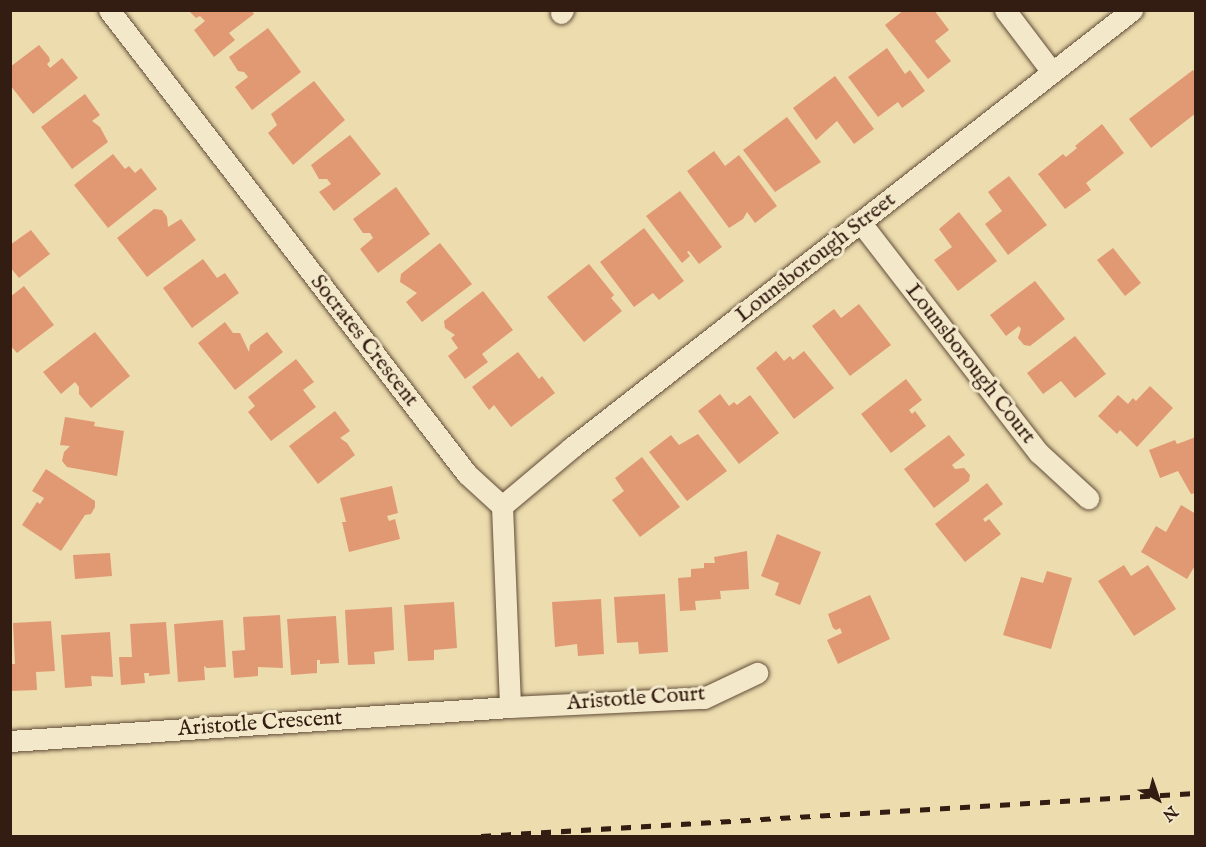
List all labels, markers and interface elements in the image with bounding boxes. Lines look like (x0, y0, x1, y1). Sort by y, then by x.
street label: Lounsborough Street (730, 187, 902, 329)
street label: Socrates Crescent (304, 270, 424, 412)
street label: Lounsborough Court (899, 279, 1041, 449)
street label: Aristotle Court (566, 681, 706, 717)
street label: Aristotle Crescent (177, 705, 343, 743)
north arrow (1128, 769, 1188, 829)
text: N (1158, 801, 1181, 825)

